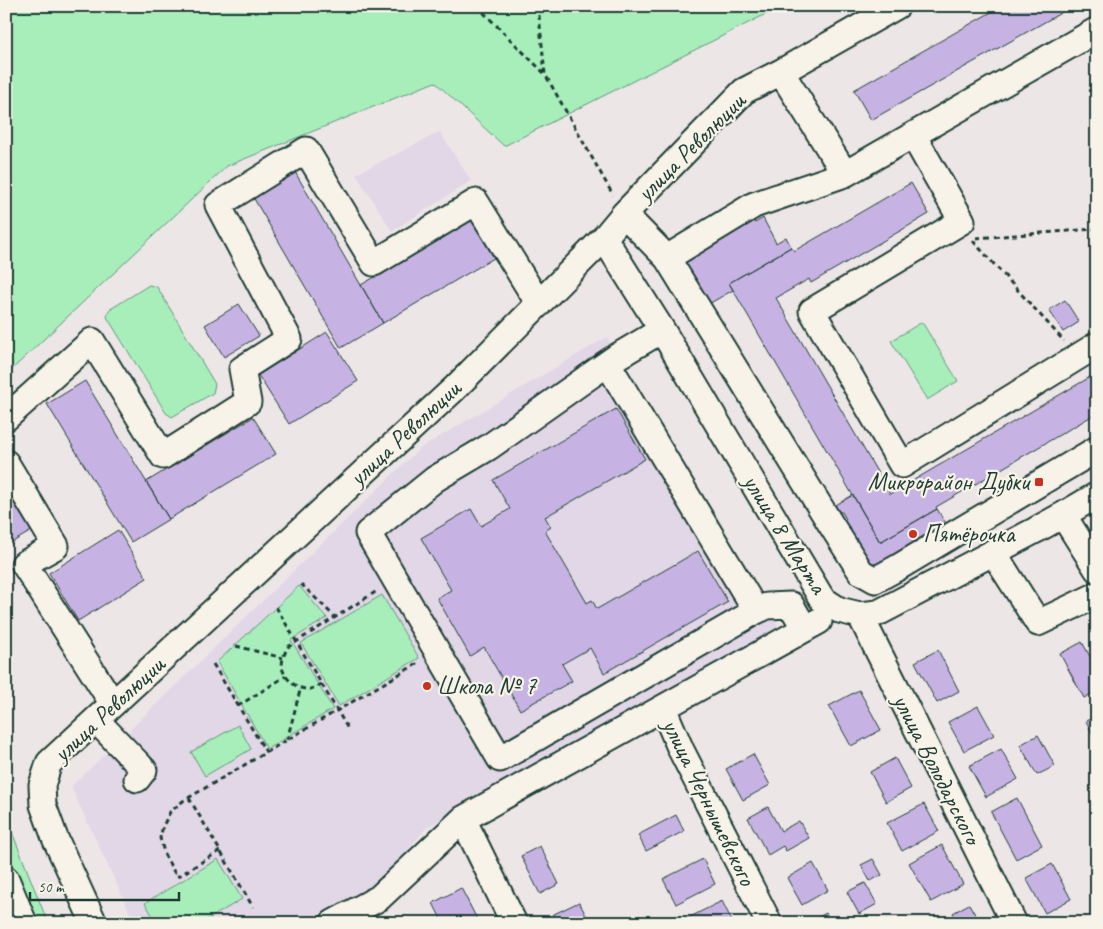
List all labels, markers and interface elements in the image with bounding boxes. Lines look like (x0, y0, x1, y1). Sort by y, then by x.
street label: улица Революции (628, 84, 754, 210)
street label: улица Революции (341, 372, 469, 494)
place label: Микрорайон Дубки (868, 466, 1031, 498)
street label: улица 8 Марта (735, 467, 835, 601)
marker: Микрорайон Дубки (1033, 476, 1045, 488)
place label: Пятёрочка (923, 518, 1017, 550)
marker: Пятёрочка (907, 528, 919, 540)
street label: улица Революции (45, 648, 173, 770)
place label: Школа № 7 (437, 670, 538, 702)
marker: Школа № 7 (421, 680, 433, 692)
street label: улица Володарского (885, 687, 990, 852)
street label: улица Чернышевского (654, 712, 764, 892)
scale bar (30, 869, 179, 901)
text: 50 m (38, 878, 65, 897)

